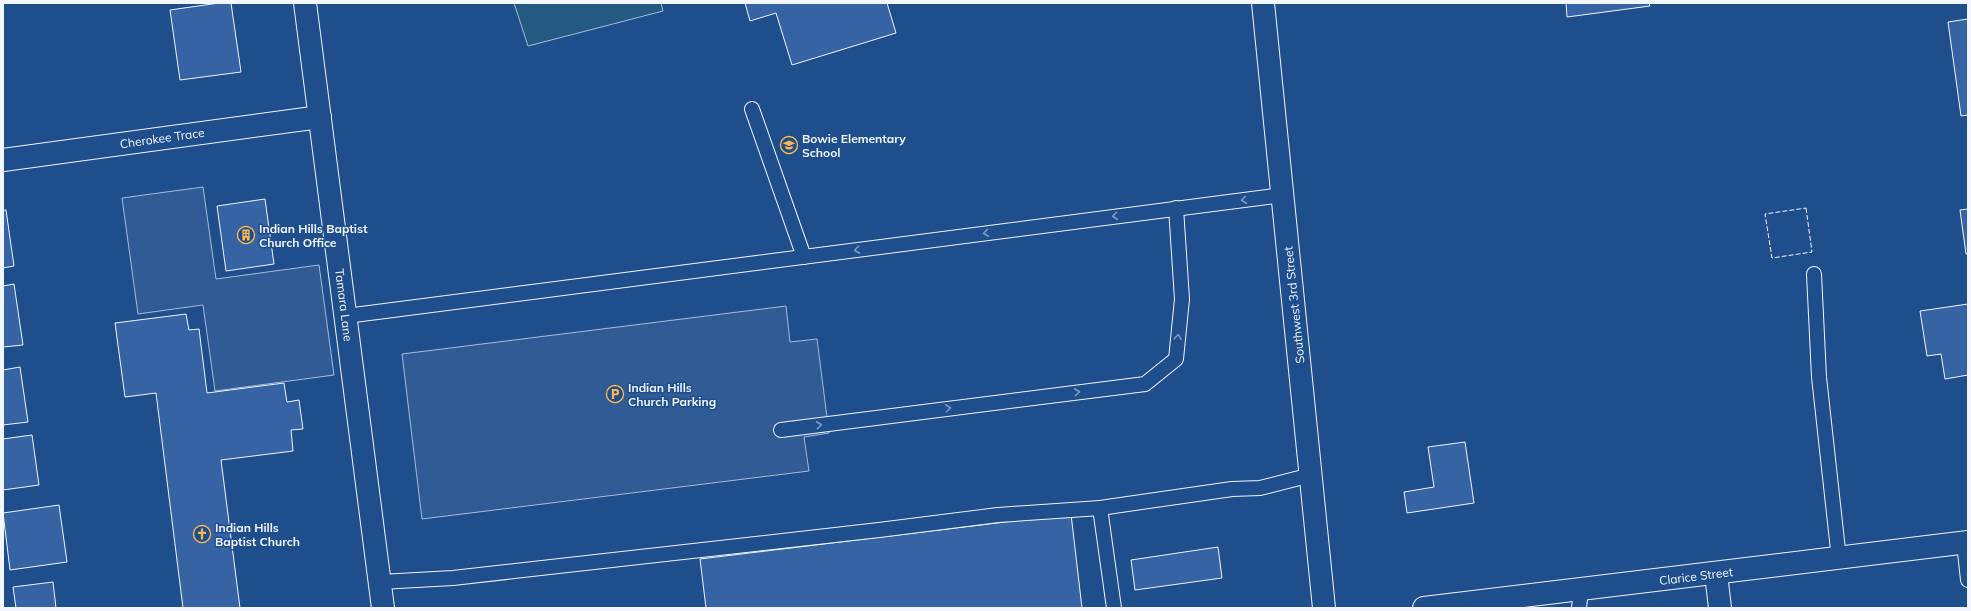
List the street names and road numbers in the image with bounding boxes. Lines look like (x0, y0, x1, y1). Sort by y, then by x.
street label: Cherokee Trace (119, 125, 205, 151)
street label: Southwest 3rd Street (1280, 246, 1308, 364)
street label: Tamara Lane (332, 268, 356, 342)
street label: Clarice Street (1658, 564, 1734, 588)

